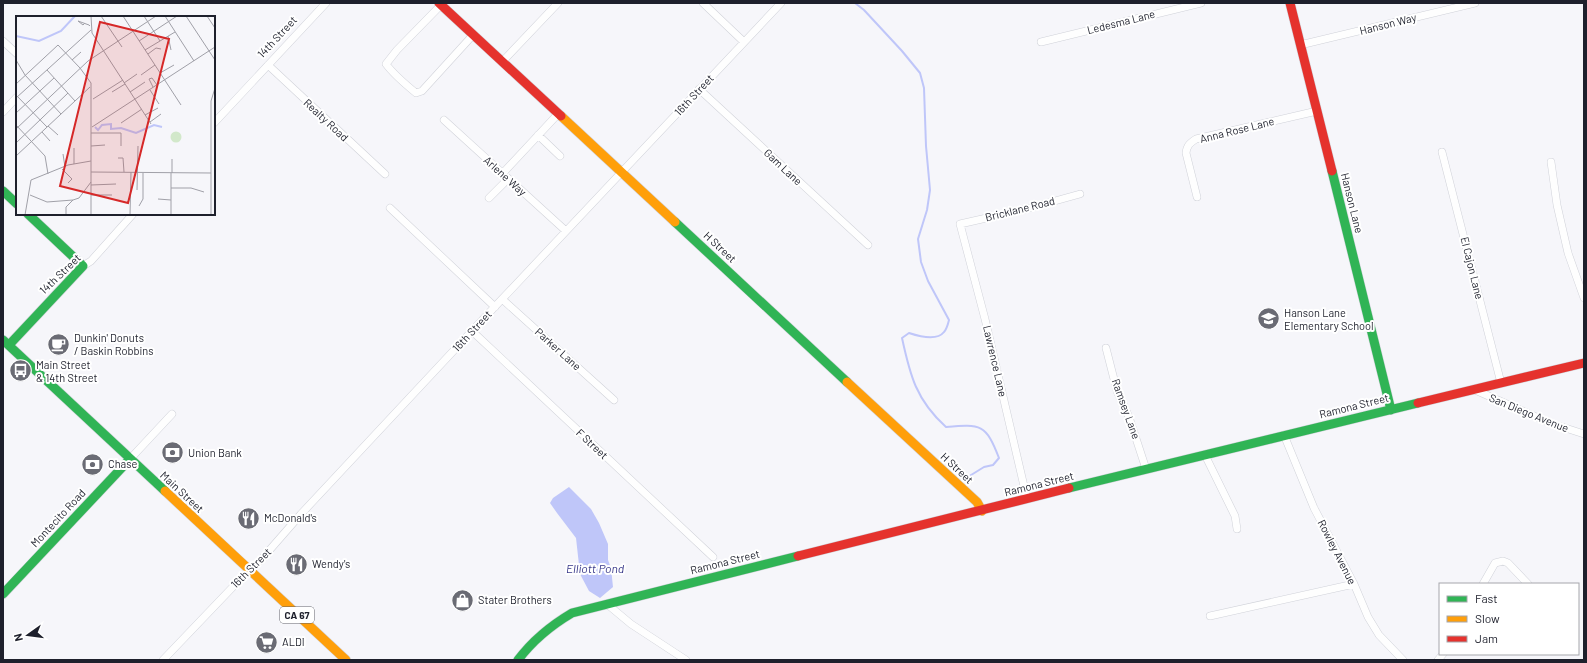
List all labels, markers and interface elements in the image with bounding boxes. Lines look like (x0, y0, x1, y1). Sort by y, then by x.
street label: Ledesma Lane (1085, 7, 1156, 36)
street label: Hanson Way (1358, 10, 1418, 37)
street label: 14th Street (254, 13, 299, 60)
inset map (16, 16, 215, 215)
street label: 16th Street (671, 71, 716, 118)
street label: Realty Road (301, 96, 351, 144)
street label: Anna Rose Lane (1198, 114, 1275, 145)
street label: Gam Lane (762, 146, 805, 188)
street label: Arlene Way (481, 153, 529, 198)
street label: Hanson Lane (1339, 171, 1366, 235)
street label: Bricklane Road (984, 194, 1056, 223)
street label: H Street (701, 228, 739, 265)
street label: El Cajon Lane (1458, 235, 1487, 301)
street label: 14th Street (36, 251, 83, 296)
school or university icon: Hanson Lane Elementary School (1255, 306, 1281, 332)
place label: Hanson Lane Elementary School (1284, 306, 1374, 332)
street label: 16th Street (449, 307, 494, 354)
street label: Lawrence Lane (981, 324, 1010, 398)
street label: Parker Lane (533, 325, 584, 373)
cafe icon: Dunkin' Donuts / Baskin Robbins (46, 331, 72, 357)
place label: Dunkin' Donuts / Baskin Robbins (74, 331, 154, 357)
bus stop icon: Main Street & 14th Street (7, 358, 33, 384)
place label: Main Street & 14th Street (36, 358, 98, 384)
street label: Ramsey Lane (1110, 377, 1143, 441)
street label: Ramona Street (1318, 391, 1390, 420)
street label: San Diego Avenue (1488, 391, 1571, 434)
street label: F Street (574, 426, 611, 462)
bank icon: Union Bank (160, 440, 186, 466)
place label: Union Bank (188, 446, 242, 459)
street label: H Street (938, 449, 976, 486)
bank icon: Chase (79, 451, 105, 477)
place label: Chase (108, 457, 138, 470)
street label: Main Street (158, 468, 207, 515)
street label: Ramona Street (1003, 469, 1075, 498)
street label: Montecito Road (28, 486, 88, 549)
restaurant icon: McDonald's (236, 505, 262, 531)
place label: McDonald's (264, 511, 317, 524)
street label: Rowley Avenue (1316, 517, 1359, 586)
street label: 16th Street (228, 545, 274, 591)
street label: Ramona Street (689, 547, 761, 576)
restaurant icon: Wendy's (284, 551, 310, 577)
place label: Wendy's (312, 557, 350, 570)
water label: Elliott Pond (566, 561, 625, 575)
legend (1439, 583, 1579, 655)
shop icon: Stater Brothers (449, 587, 475, 613)
text: Fast (1475, 591, 1498, 605)
place label: Stater Brothers (478, 593, 552, 606)
road number: CA 67 (280, 607, 314, 623)
text: Slow (1475, 611, 1500, 625)
north arrow (8, 615, 48, 655)
supermarket icon: ALDI (254, 629, 280, 655)
text: Jam (1475, 631, 1498, 645)
text: N (11, 632, 25, 643)
place label: ALDI (282, 635, 305, 648)

